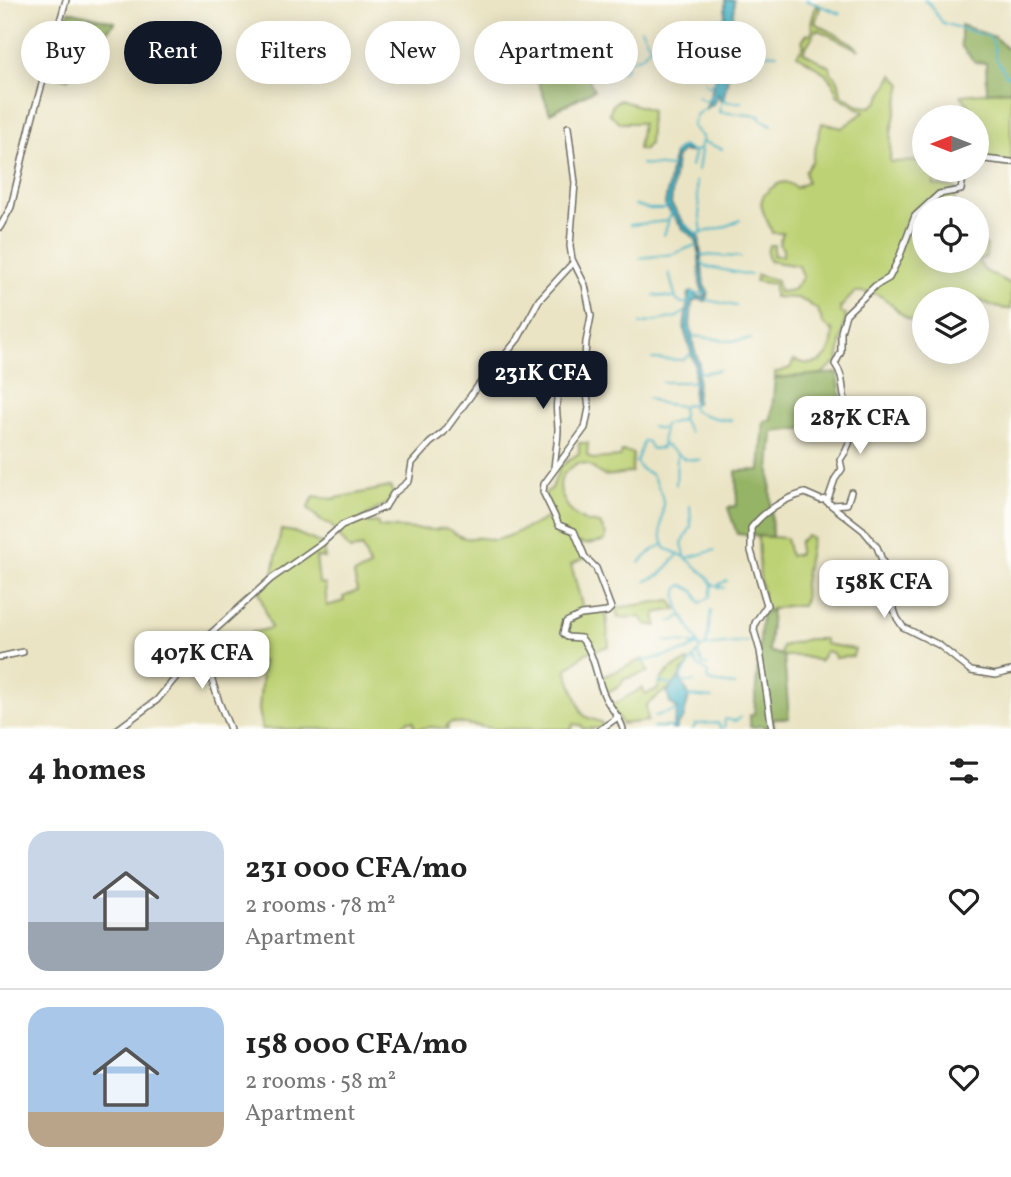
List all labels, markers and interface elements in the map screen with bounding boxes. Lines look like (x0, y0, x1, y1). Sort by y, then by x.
chip: Buy (21, 21, 110, 84)
chip: Rent (124, 21, 222, 84)
chip: Filters (236, 21, 351, 84)
chip: New (365, 21, 460, 84)
chip: Apartment (474, 21, 638, 84)
chip: House (652, 21, 766, 84)
north arrow (912, 105, 989, 182)
map controls (912, 105, 989, 364)
button: locate (912, 196, 989, 273)
button: layers (912, 287, 989, 364)
pin: 231K CFA (471, 352, 615, 411)
text: 231K CFA (494, 358, 592, 390)
pin: 287K CFA (788, 396, 932, 456)
text: 287K CFA (810, 403, 910, 435)
pin: 158K CFA (812, 560, 956, 620)
text: 158K CFA (835, 567, 933, 599)
pin: 407K CFA (130, 632, 274, 691)
text: 407K CFA (150, 638, 254, 670)
text: 4 homes (28, 750, 146, 792)
icon: filters (945, 752, 983, 790)
text: 231 000 CFA/mo (245, 848, 467, 890)
icon: home (84, 859, 168, 943)
icon: heart (945, 882, 983, 920)
text: 2 rooms · 78 m² (245, 890, 396, 922)
text: Apartment (245, 922, 356, 954)
text: 158 000 CFA/mo (245, 1024, 468, 1066)
icon: home (84, 1035, 168, 1119)
icon: heart (945, 1058, 983, 1096)
text: 2 rooms · 58 m² (245, 1066, 396, 1098)
text: Apartment (245, 1098, 356, 1130)

